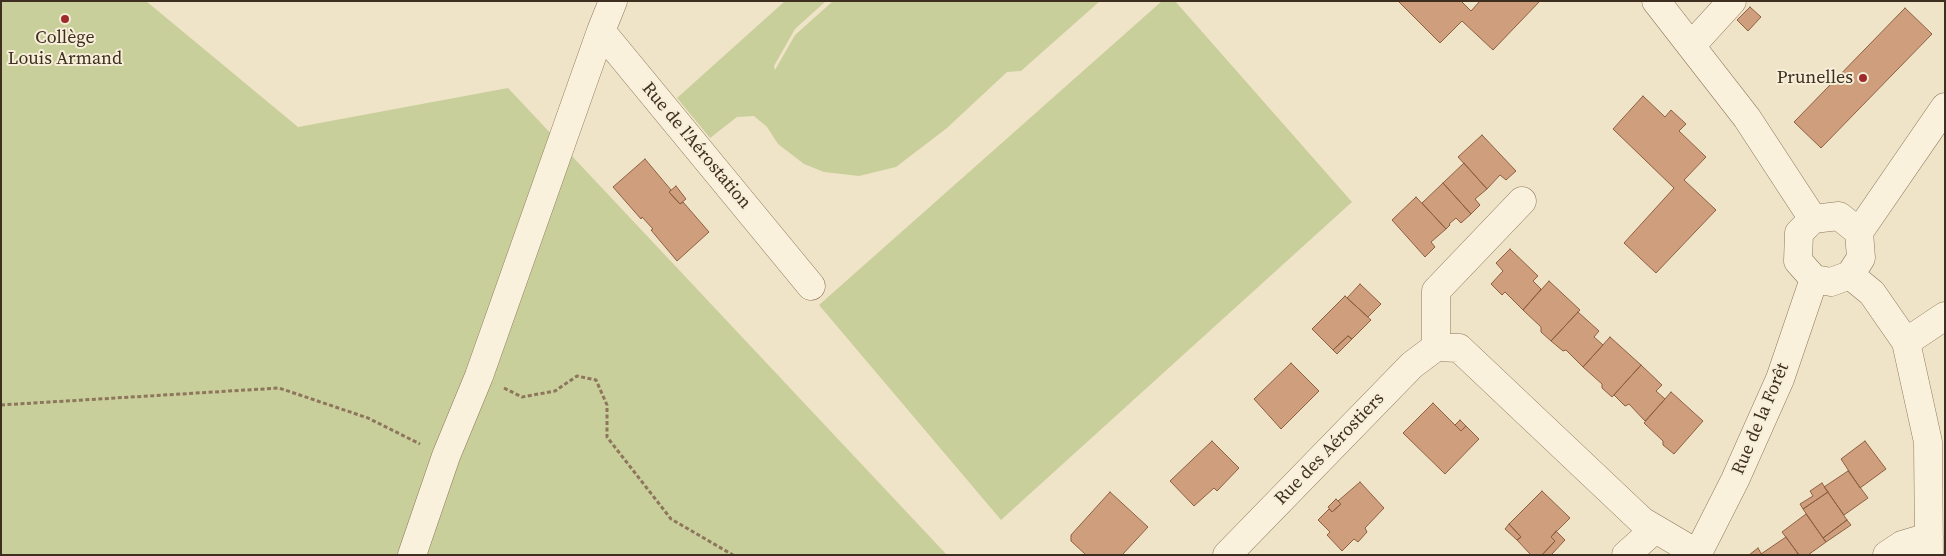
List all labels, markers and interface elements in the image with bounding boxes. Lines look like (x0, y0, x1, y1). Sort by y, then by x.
marker: Collège Louis Armand (59, 13, 71, 25)
place label: Collège Louis Armand (8, 27, 122, 70)
place label: Prunelles (1777, 67, 1853, 89)
marker: Prunelles (1857, 72, 1869, 84)
street label: Rue de l'Aérostation (637, 78, 755, 214)
street label: Rue de la Forêt (1728, 360, 1794, 478)
street label: Rue des Aérostiers (1271, 388, 1389, 510)

